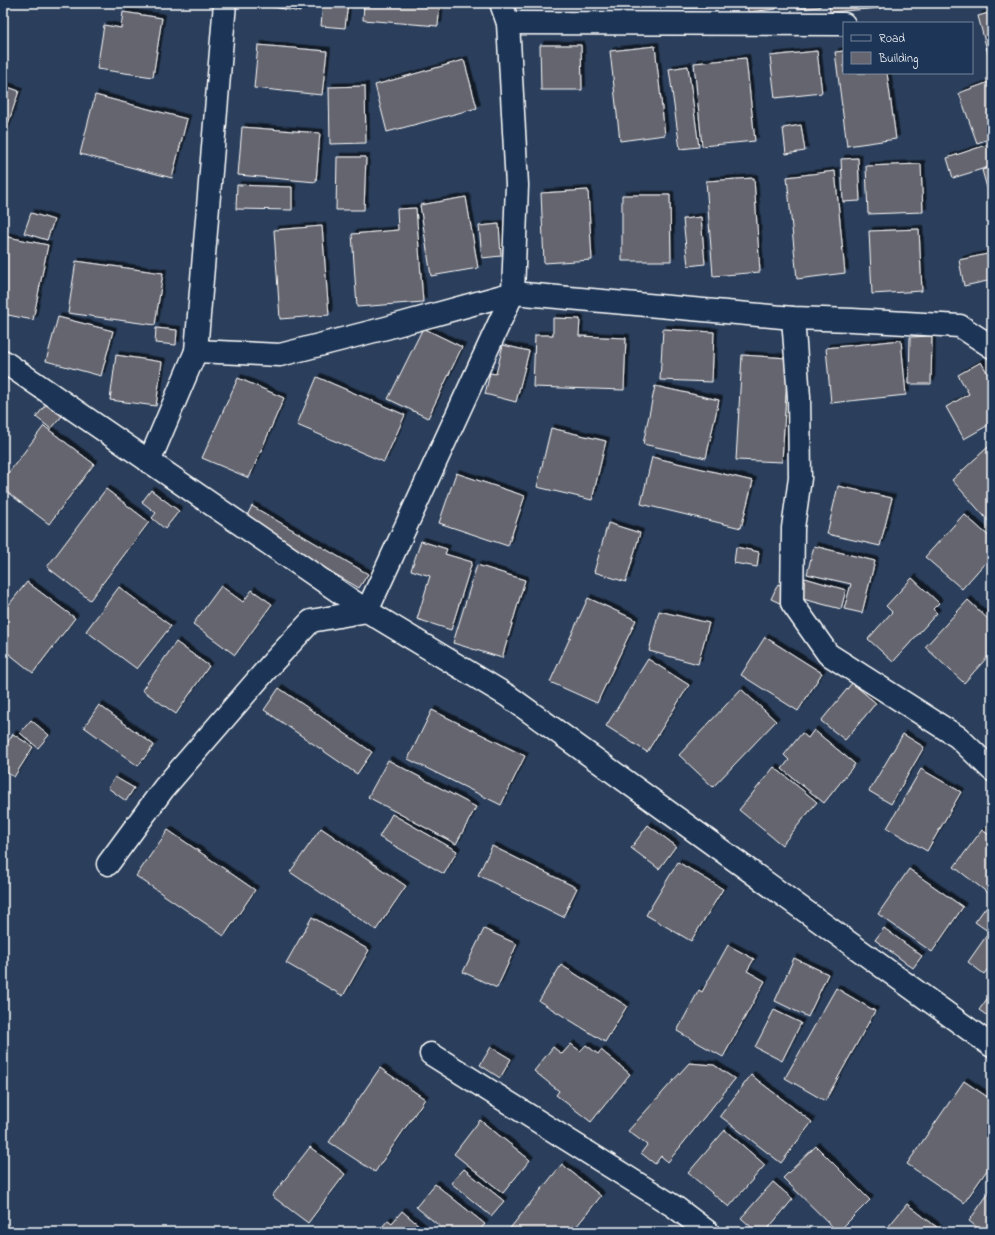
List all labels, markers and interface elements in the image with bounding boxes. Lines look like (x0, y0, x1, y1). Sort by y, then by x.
legend (843, 22, 973, 74)
text: Road (879, 30, 905, 48)
text: Building (878, 50, 918, 69)

